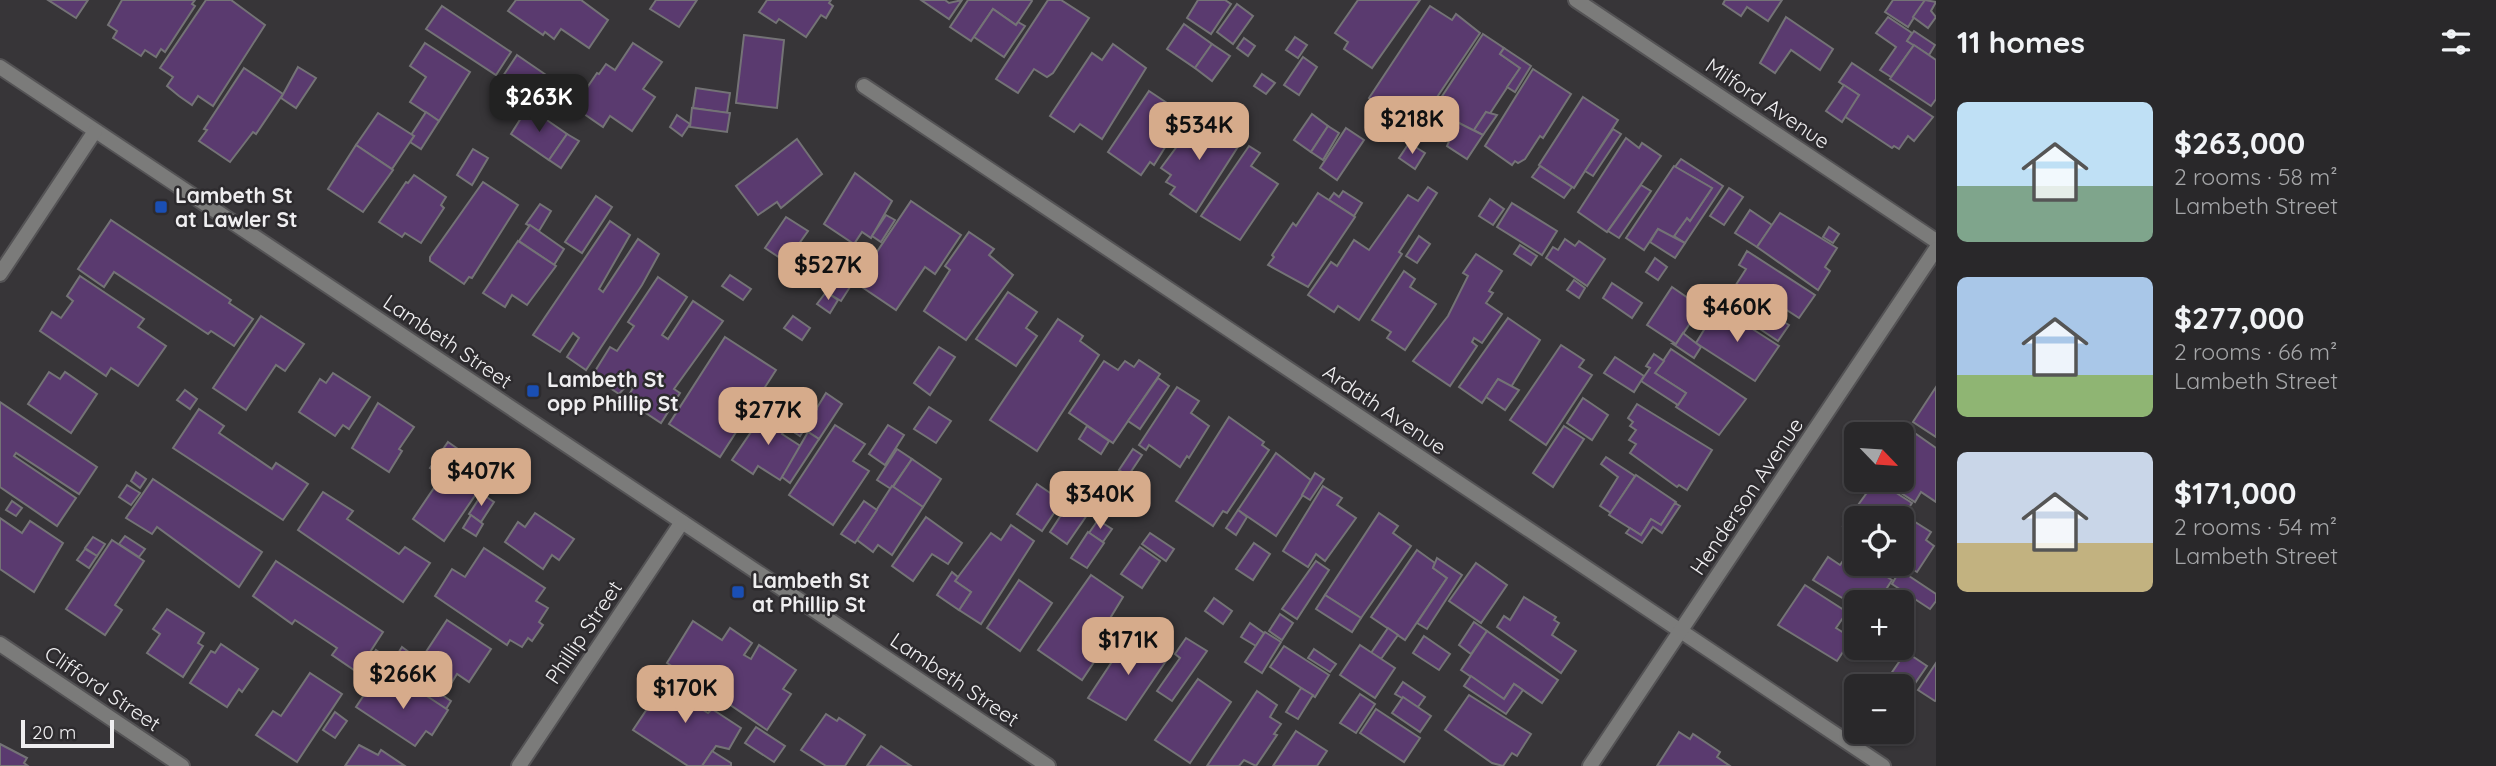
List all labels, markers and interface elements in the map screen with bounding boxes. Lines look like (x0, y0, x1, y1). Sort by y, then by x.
text: 11 homes (1957, 23, 2085, 61)
icon: filters (2437, 23, 2475, 61)
street label: Milford Avenue (1701, 52, 1835, 154)
pin: $263K (490, 74, 588, 134)
text: $263K (506, 82, 572, 111)
pin: $218K (1363, 96, 1461, 156)
pin: $534K (1150, 102, 1248, 162)
text: $218K (1380, 104, 1444, 133)
text: $534K (1165, 110, 1233, 139)
text: $263,000 (2174, 124, 2305, 162)
icon: home (2013, 130, 2097, 214)
text: 2 rooms · 58 m² (2174, 162, 2337, 191)
place label: Lambeth St at Lawler St (175, 182, 298, 232)
text: Lambeth Street (2174, 191, 2338, 220)
marker: Lambeth St at Lawler St (153, 199, 169, 215)
pin: $527K (779, 243, 877, 302)
text: $527K (794, 250, 862, 279)
pin: $460K (1688, 284, 1786, 344)
street label: Lambeth Street (379, 288, 517, 394)
text: $460K (1702, 292, 1772, 321)
text: $277,000 (2174, 299, 2305, 337)
icon: home (2013, 305, 2097, 389)
text: 2 rooms · 66 m² (2174, 337, 2337, 366)
street label: Ardath Avenue (1318, 358, 1452, 460)
place label: Lambeth St opp Phillip St (547, 366, 679, 416)
text: Lambeth Street (2174, 366, 2338, 395)
marker: Lambeth St opp Phillip St (525, 383, 541, 399)
pin: $277K (719, 388, 817, 447)
text: $277K (734, 395, 802, 424)
street label: Henderson Avenue (1684, 412, 1808, 580)
north arrow (1844, 422, 1914, 492)
map controls (1844, 422, 1914, 744)
pin: $407K (432, 448, 530, 508)
text: $407K (447, 456, 515, 485)
pin: $340K (1051, 472, 1149, 531)
text: $171,000 (2174, 474, 2296, 512)
text: $340K (1066, 479, 1134, 508)
icon: home (2013, 480, 2097, 564)
button: locate (1844, 506, 1914, 576)
text: 2 rooms · 54 m² (2174, 512, 2337, 541)
text: Lambeth Street (2174, 541, 2338, 570)
place label: Lambeth St at Phillip St (752, 567, 870, 617)
street label: Phillip Street (539, 575, 627, 689)
marker: Lambeth St at Phillip St (730, 584, 746, 600)
button: + (1844, 590, 1914, 660)
pin: $171K (1079, 618, 1177, 677)
text: $171K (1098, 625, 1158, 654)
street label: Lambeth Street (886, 626, 1024, 732)
street label: Clifford Street (40, 640, 166, 736)
pin: $266K (354, 652, 452, 711)
text: $266K (369, 659, 437, 688)
pin: $170K (636, 666, 734, 725)
text: $170K (653, 673, 717, 702)
button: − (1844, 674, 1914, 744)
scale bar (21, 717, 114, 749)
text: 20 m (32, 720, 76, 744)

